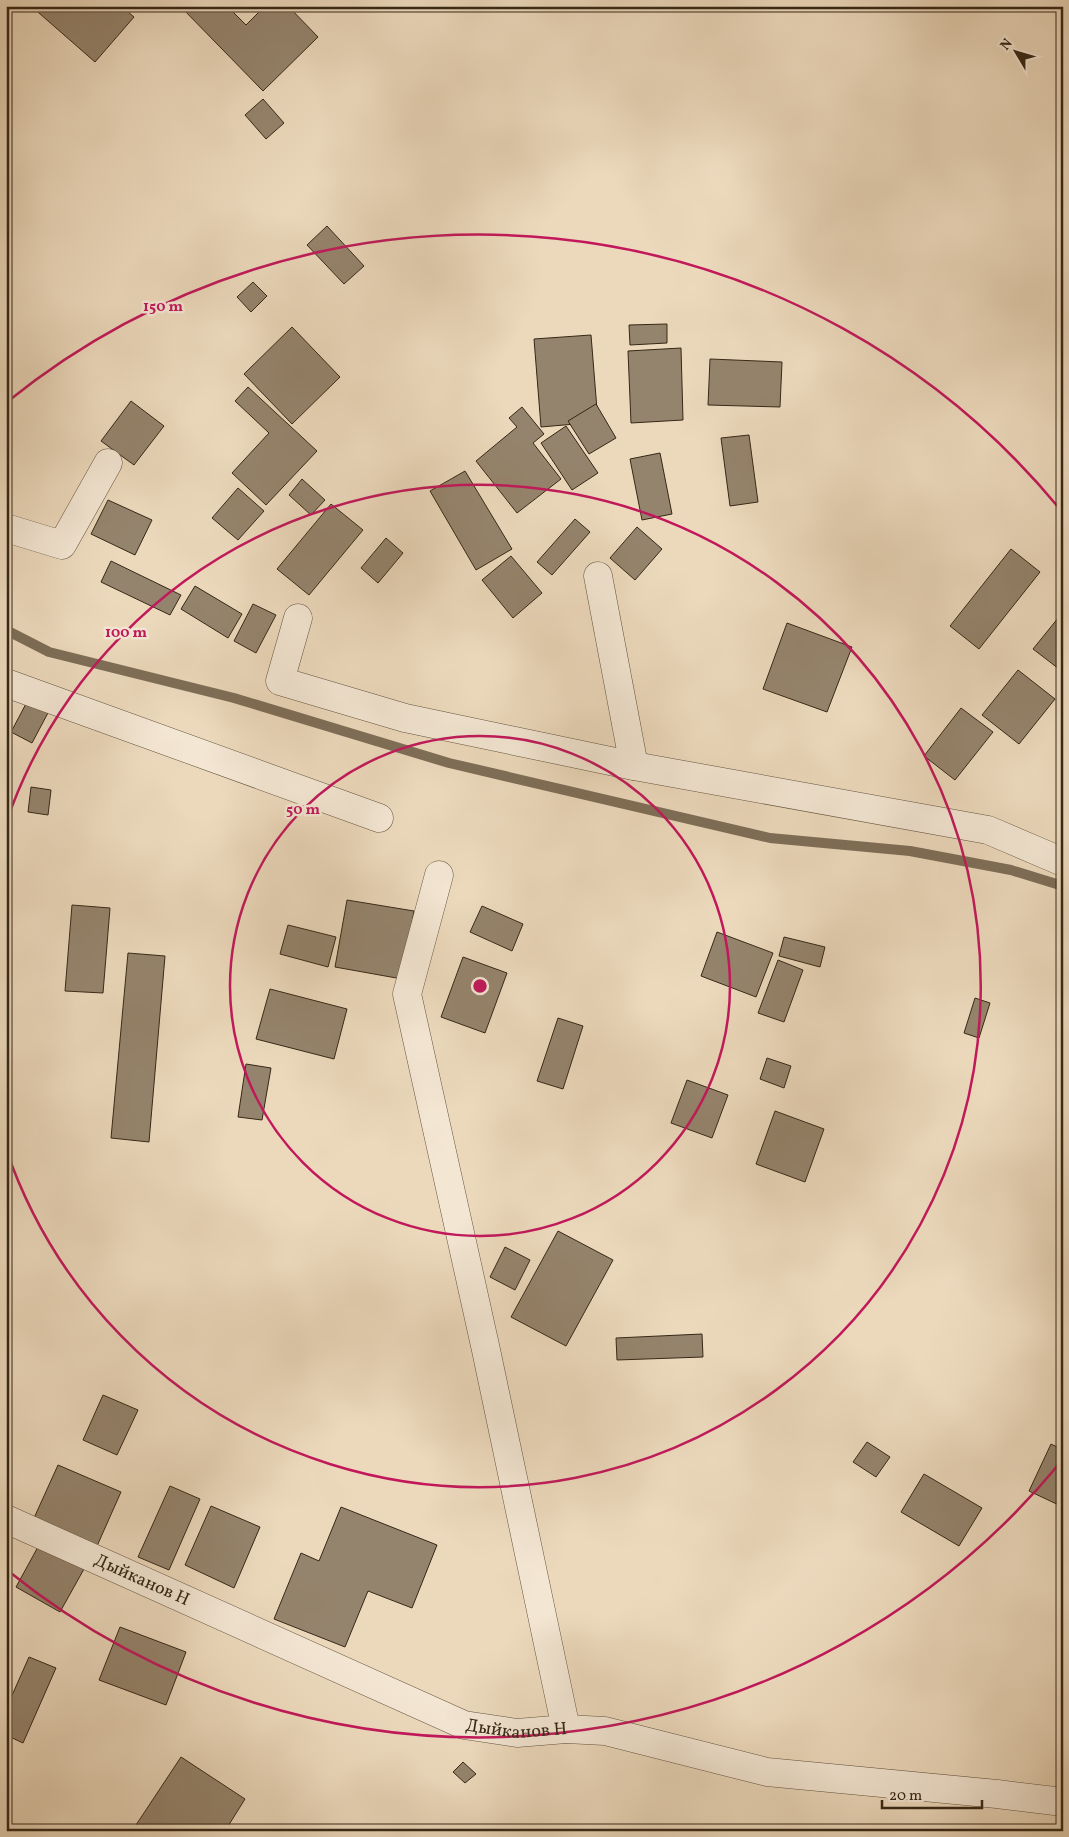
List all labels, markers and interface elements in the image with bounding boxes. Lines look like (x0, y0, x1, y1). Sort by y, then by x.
north arrow (992, 28, 1042, 78)
text: N (996, 35, 1018, 55)
text: 150 m (143, 297, 183, 318)
text: 100 m (105, 623, 148, 644)
text: 50 m (286, 800, 320, 821)
centre of rings (471, 977, 489, 995)
street label: Дыйканов Н (90, 1548, 194, 1612)
street label: Дыйканов Н (464, 1713, 568, 1746)
scale bar (882, 1777, 982, 1809)
text: 20 m (889, 1786, 922, 1807)

